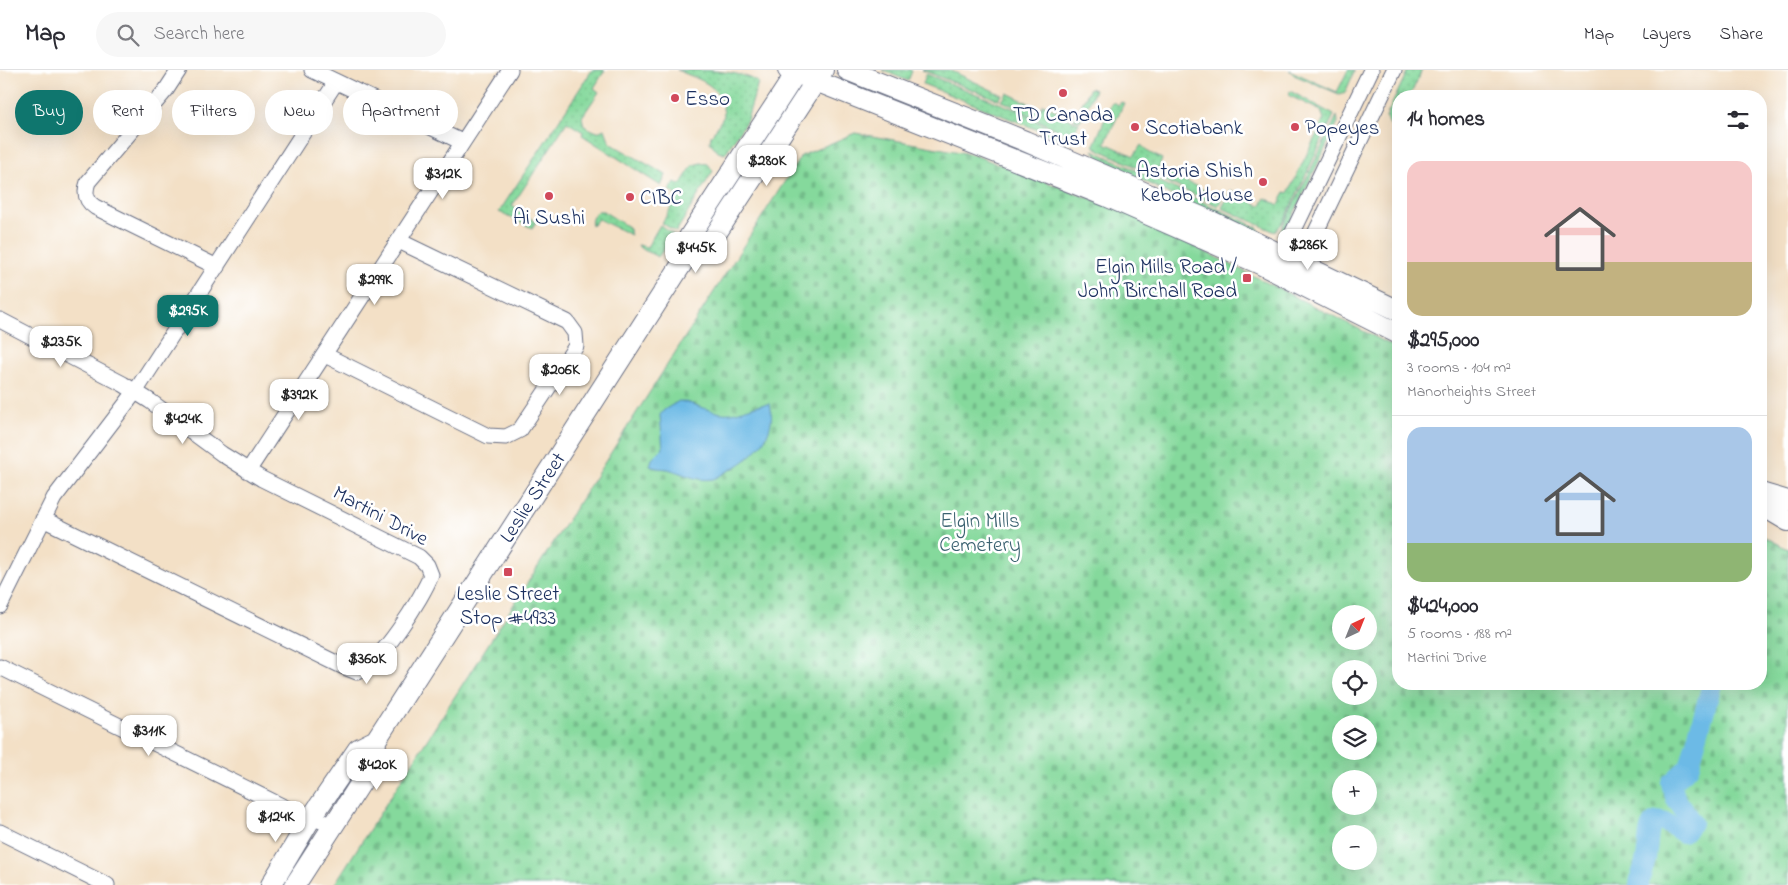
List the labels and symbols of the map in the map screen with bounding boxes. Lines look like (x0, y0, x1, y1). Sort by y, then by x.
place label: Esso (685, 85, 730, 115)
marker: TD Canada Trust (1057, 87, 1069, 99)
marker: Esso (669, 92, 681, 104)
place label: TD Canada Trust (1013, 101, 1113, 155)
place label: Scotiabank (1145, 114, 1244, 144)
place label: Popeyes (1305, 114, 1379, 146)
marker: Scotiabank (1129, 121, 1141, 133)
marker: Popeyes (1289, 121, 1301, 133)
pin: $280K (732, 144, 802, 187)
place label: Astoria Shish Kebob House (1137, 157, 1254, 211)
pin: $312K (408, 158, 478, 200)
marker: Astoria Shish Kebob House (1257, 176, 1269, 188)
place label: CIBC (640, 184, 682, 214)
marker: Ai Sushi (543, 190, 555, 202)
marker: CIBC (624, 191, 636, 203)
place label: Ai Sushi (513, 204, 585, 234)
pin: $286K (1273, 228, 1343, 271)
pin: $445K (661, 232, 731, 274)
place label: Elgin Mills Road / John Birchall Road (1078, 253, 1237, 307)
pin: $299K (340, 264, 410, 306)
marker: Elgin Mills Road / John Birchall Road (1241, 272, 1253, 284)
pin: $295K (153, 294, 223, 337)
pin: $235K (26, 326, 96, 368)
pin: $206K (525, 354, 595, 396)
pin: $392K (264, 378, 334, 421)
pin: $424K (148, 402, 218, 445)
street label: Leslie Street (493, 447, 574, 549)
street label: Martini Drive (327, 479, 434, 555)
park label: Elgin Mills Cemetery (939, 507, 1021, 563)
marker: Leslie Street Stop #4933 (502, 566, 514, 578)
place label: Leslie Street Stop #4933 (457, 580, 559, 634)
north arrow (1332, 605, 1378, 650)
pin: $360K (332, 642, 402, 685)
pin: $311K (114, 714, 184, 757)
pin: $420K (342, 748, 412, 791)
pin: $124K (241, 800, 311, 843)

